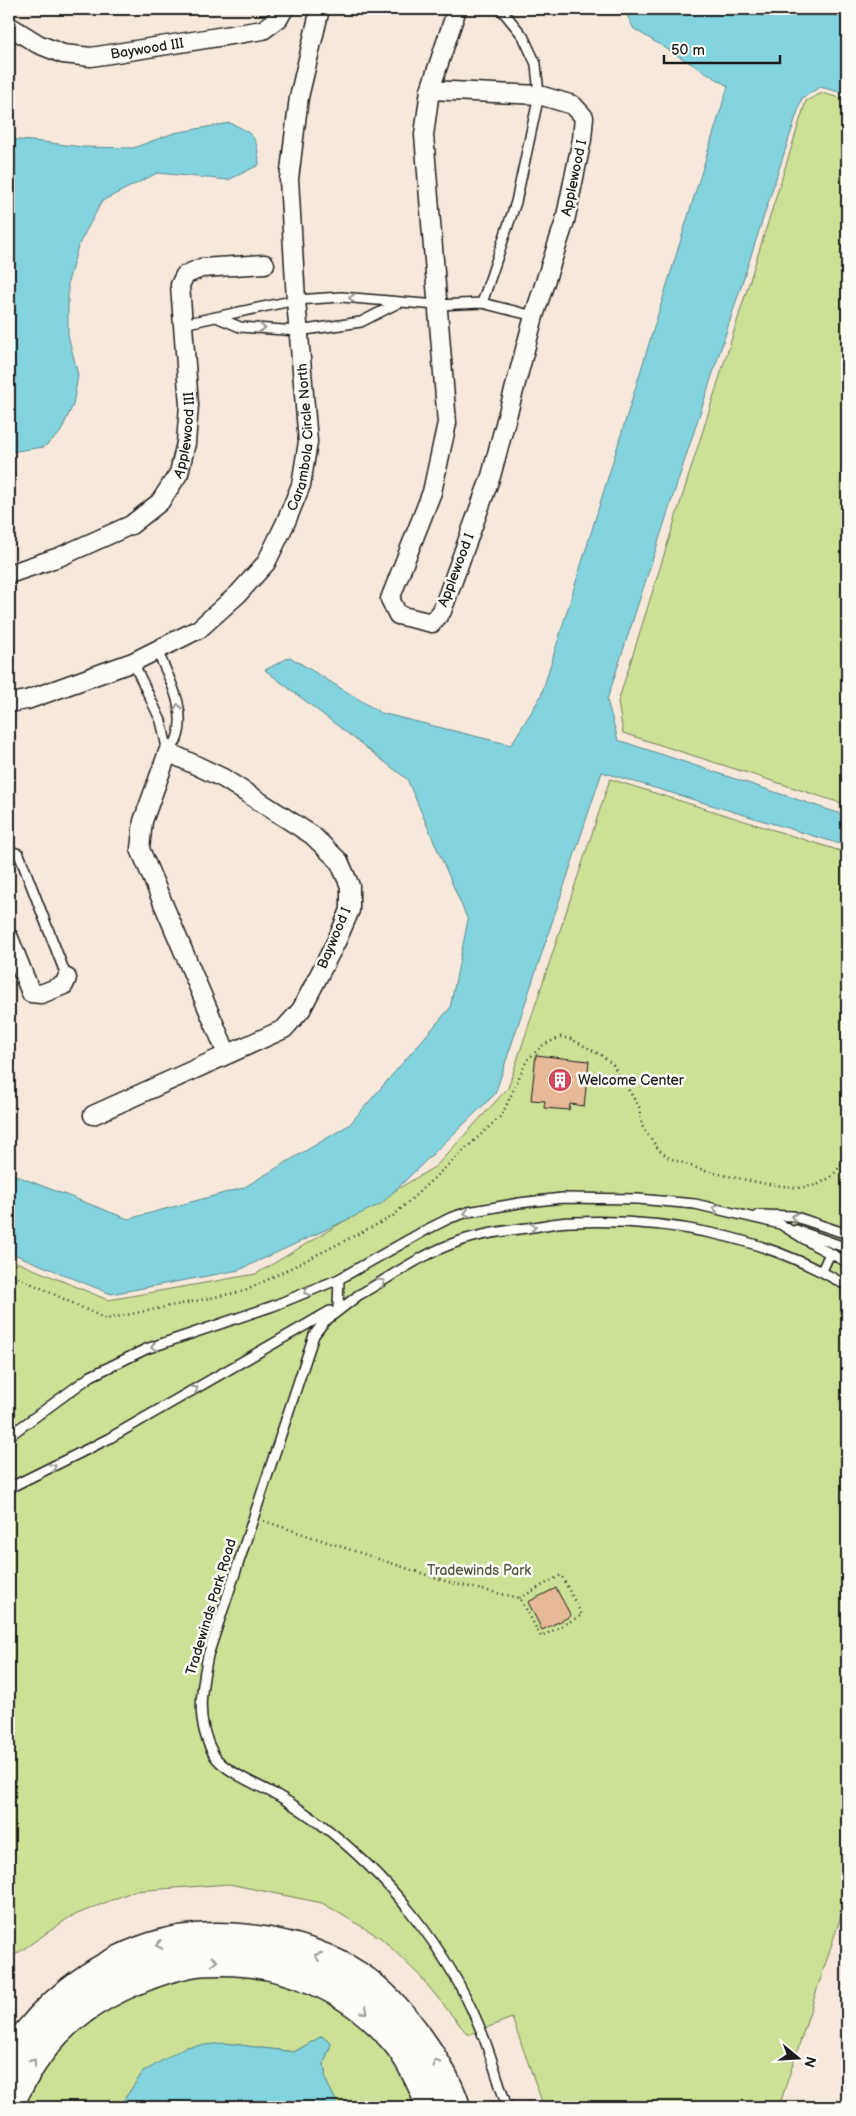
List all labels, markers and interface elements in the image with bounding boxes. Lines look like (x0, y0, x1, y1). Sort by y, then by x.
scale bar (664, 32, 780, 64)
street label: Baywood III (109, 34, 185, 62)
text: 50 m (671, 41, 705, 60)
street label: Applewood I (558, 138, 590, 218)
one-way arrow (348, 293, 356, 304)
one-way arrow (259, 323, 267, 334)
street label: Carambola Circle North (283, 363, 317, 513)
street label: Applewood III (169, 392, 197, 481)
street label: Applewood I (434, 531, 478, 609)
one-way arrow (173, 702, 184, 710)
street label: Baywood I (313, 905, 355, 971)
building icon: Welcome Center (547, 1067, 573, 1093)
place label: Welcome Center (578, 1072, 685, 1089)
one-way arrow (711, 1203, 720, 1214)
one-way arrow (464, 1207, 472, 1217)
one-way arrow (789, 1213, 798, 1223)
one-way arrow (529, 1222, 537, 1233)
one-way arrow (376, 1278, 385, 1288)
one-way arrow (303, 1286, 311, 1296)
one-way arrow (150, 1341, 158, 1351)
one-way arrow (190, 1385, 199, 1395)
one-way arrow (48, 1463, 57, 1473)
street label: Tradewinds Park Road (182, 1537, 240, 1677)
park label: Tradewinds Park (427, 1562, 531, 1579)
one-way arrow (154, 1940, 163, 1950)
one-way arrow (314, 1952, 323, 1962)
one-way arrow (211, 1956, 219, 1967)
one-way arrow (360, 2005, 369, 2014)
north arrow (774, 2034, 824, 2084)
text: N (800, 2054, 820, 2069)
one-way arrow (27, 2059, 35, 2068)
one-way arrow (433, 2060, 442, 2069)

